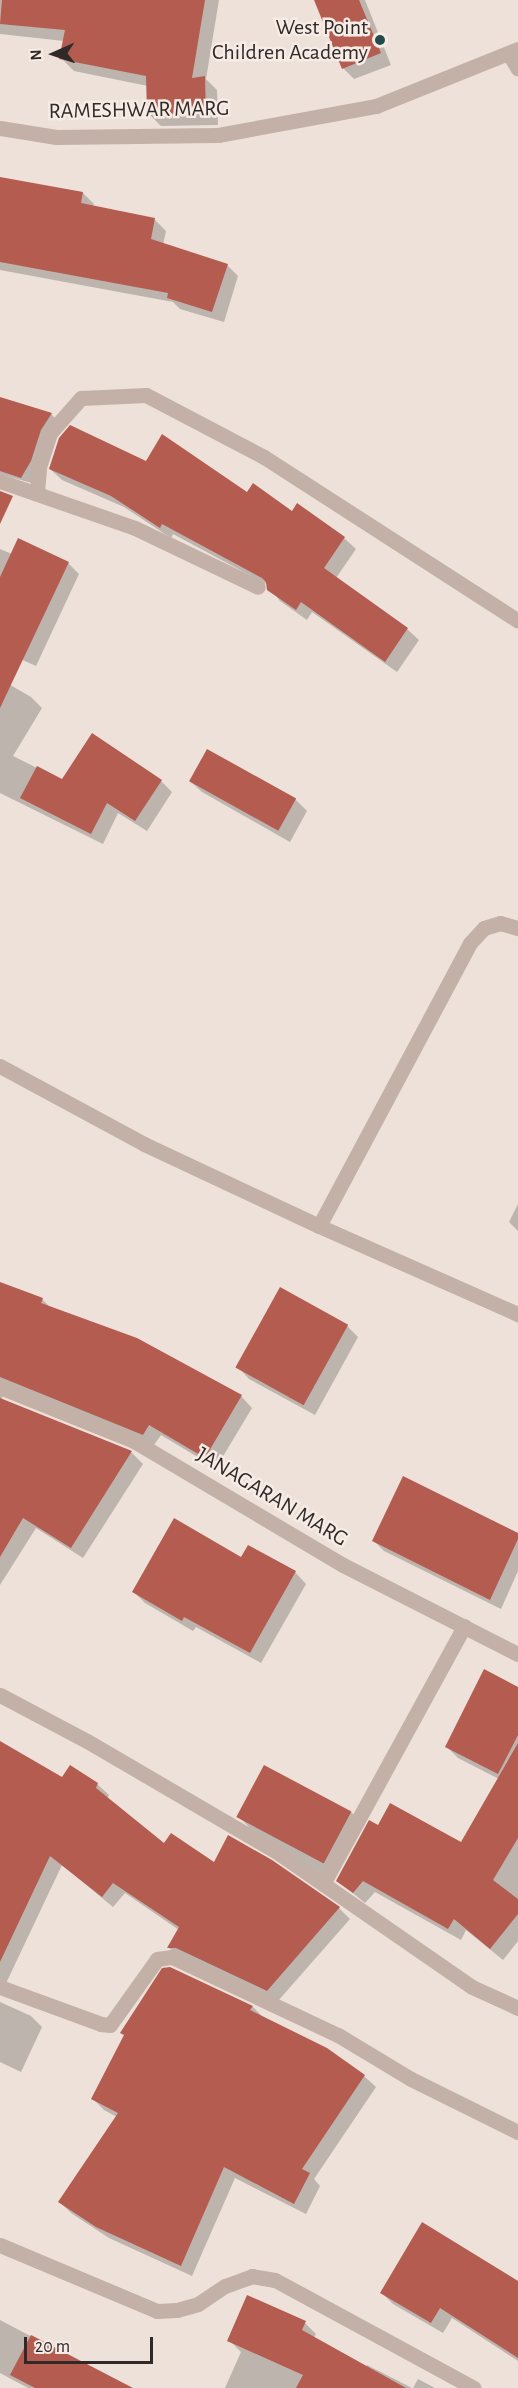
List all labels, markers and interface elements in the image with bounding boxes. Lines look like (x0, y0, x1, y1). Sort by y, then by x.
place label: West Point Children Academy (212, 14, 368, 66)
north arrow (24, 24, 84, 84)
marker: West Point Children Academy (373, 33, 387, 47)
text: N (28, 49, 44, 61)
street label: RAMESHWAR MARG (48, 95, 230, 125)
street label: JANAGARAN MARG (192, 1441, 352, 1553)
scale bar (27, 2325, 156, 2363)
text: 20 m (35, 2338, 70, 2356)

